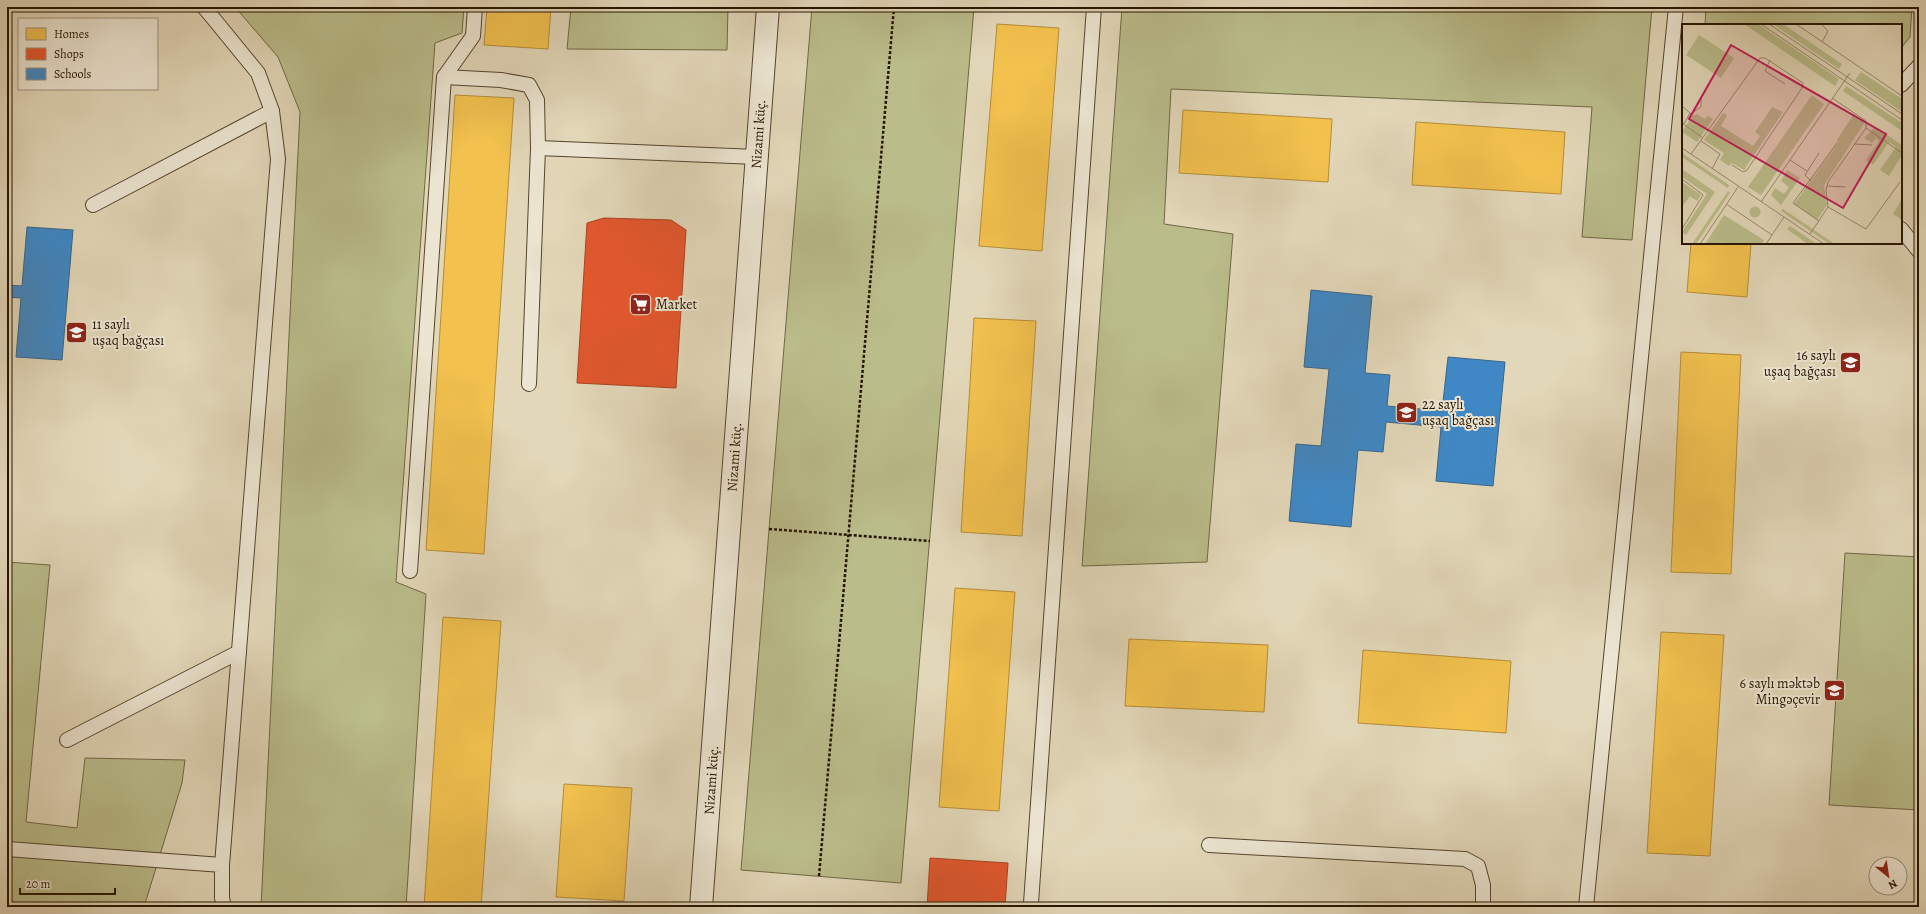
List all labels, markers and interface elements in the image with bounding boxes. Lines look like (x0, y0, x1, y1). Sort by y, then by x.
legend (18, 18, 158, 90)
inset map (1682, 24, 1902, 244)
text: Homes (54, 26, 89, 42)
text: Shops (54, 46, 84, 62)
text: Schools (54, 66, 91, 82)
street label: Nizami küç. (747, 99, 770, 169)
supermarket icon: Market (628, 291, 654, 317)
place label: Market (656, 295, 698, 314)
place label: 11 saylı uşaq bağçası (92, 315, 164, 350)
school or university icon: 11 saylı uşaq bağçası (64, 319, 90, 345)
place label: 16 saylı uşaq bağçası (1764, 346, 1836, 381)
school or university icon: 16 saylı uşaq bağçası (1838, 350, 1864, 376)
place label: 22 saylı uşaq bağçası (1422, 395, 1494, 430)
school or university icon: 22 saylı uşaq bağçası (1393, 399, 1419, 425)
street label: Nizami küç. (723, 422, 746, 492)
place label: 6 saylı məktəb Mingəçevir (1740, 674, 1821, 709)
school or university icon: 6 saylı məktəb Mingəçevir (1822, 678, 1848, 704)
street label: Nizami küç. (700, 745, 723, 815)
north arrow (1868, 856, 1908, 896)
scale bar (20, 870, 115, 896)
text: 20 m (26, 876, 50, 892)
text: N (1886, 876, 1900, 893)

